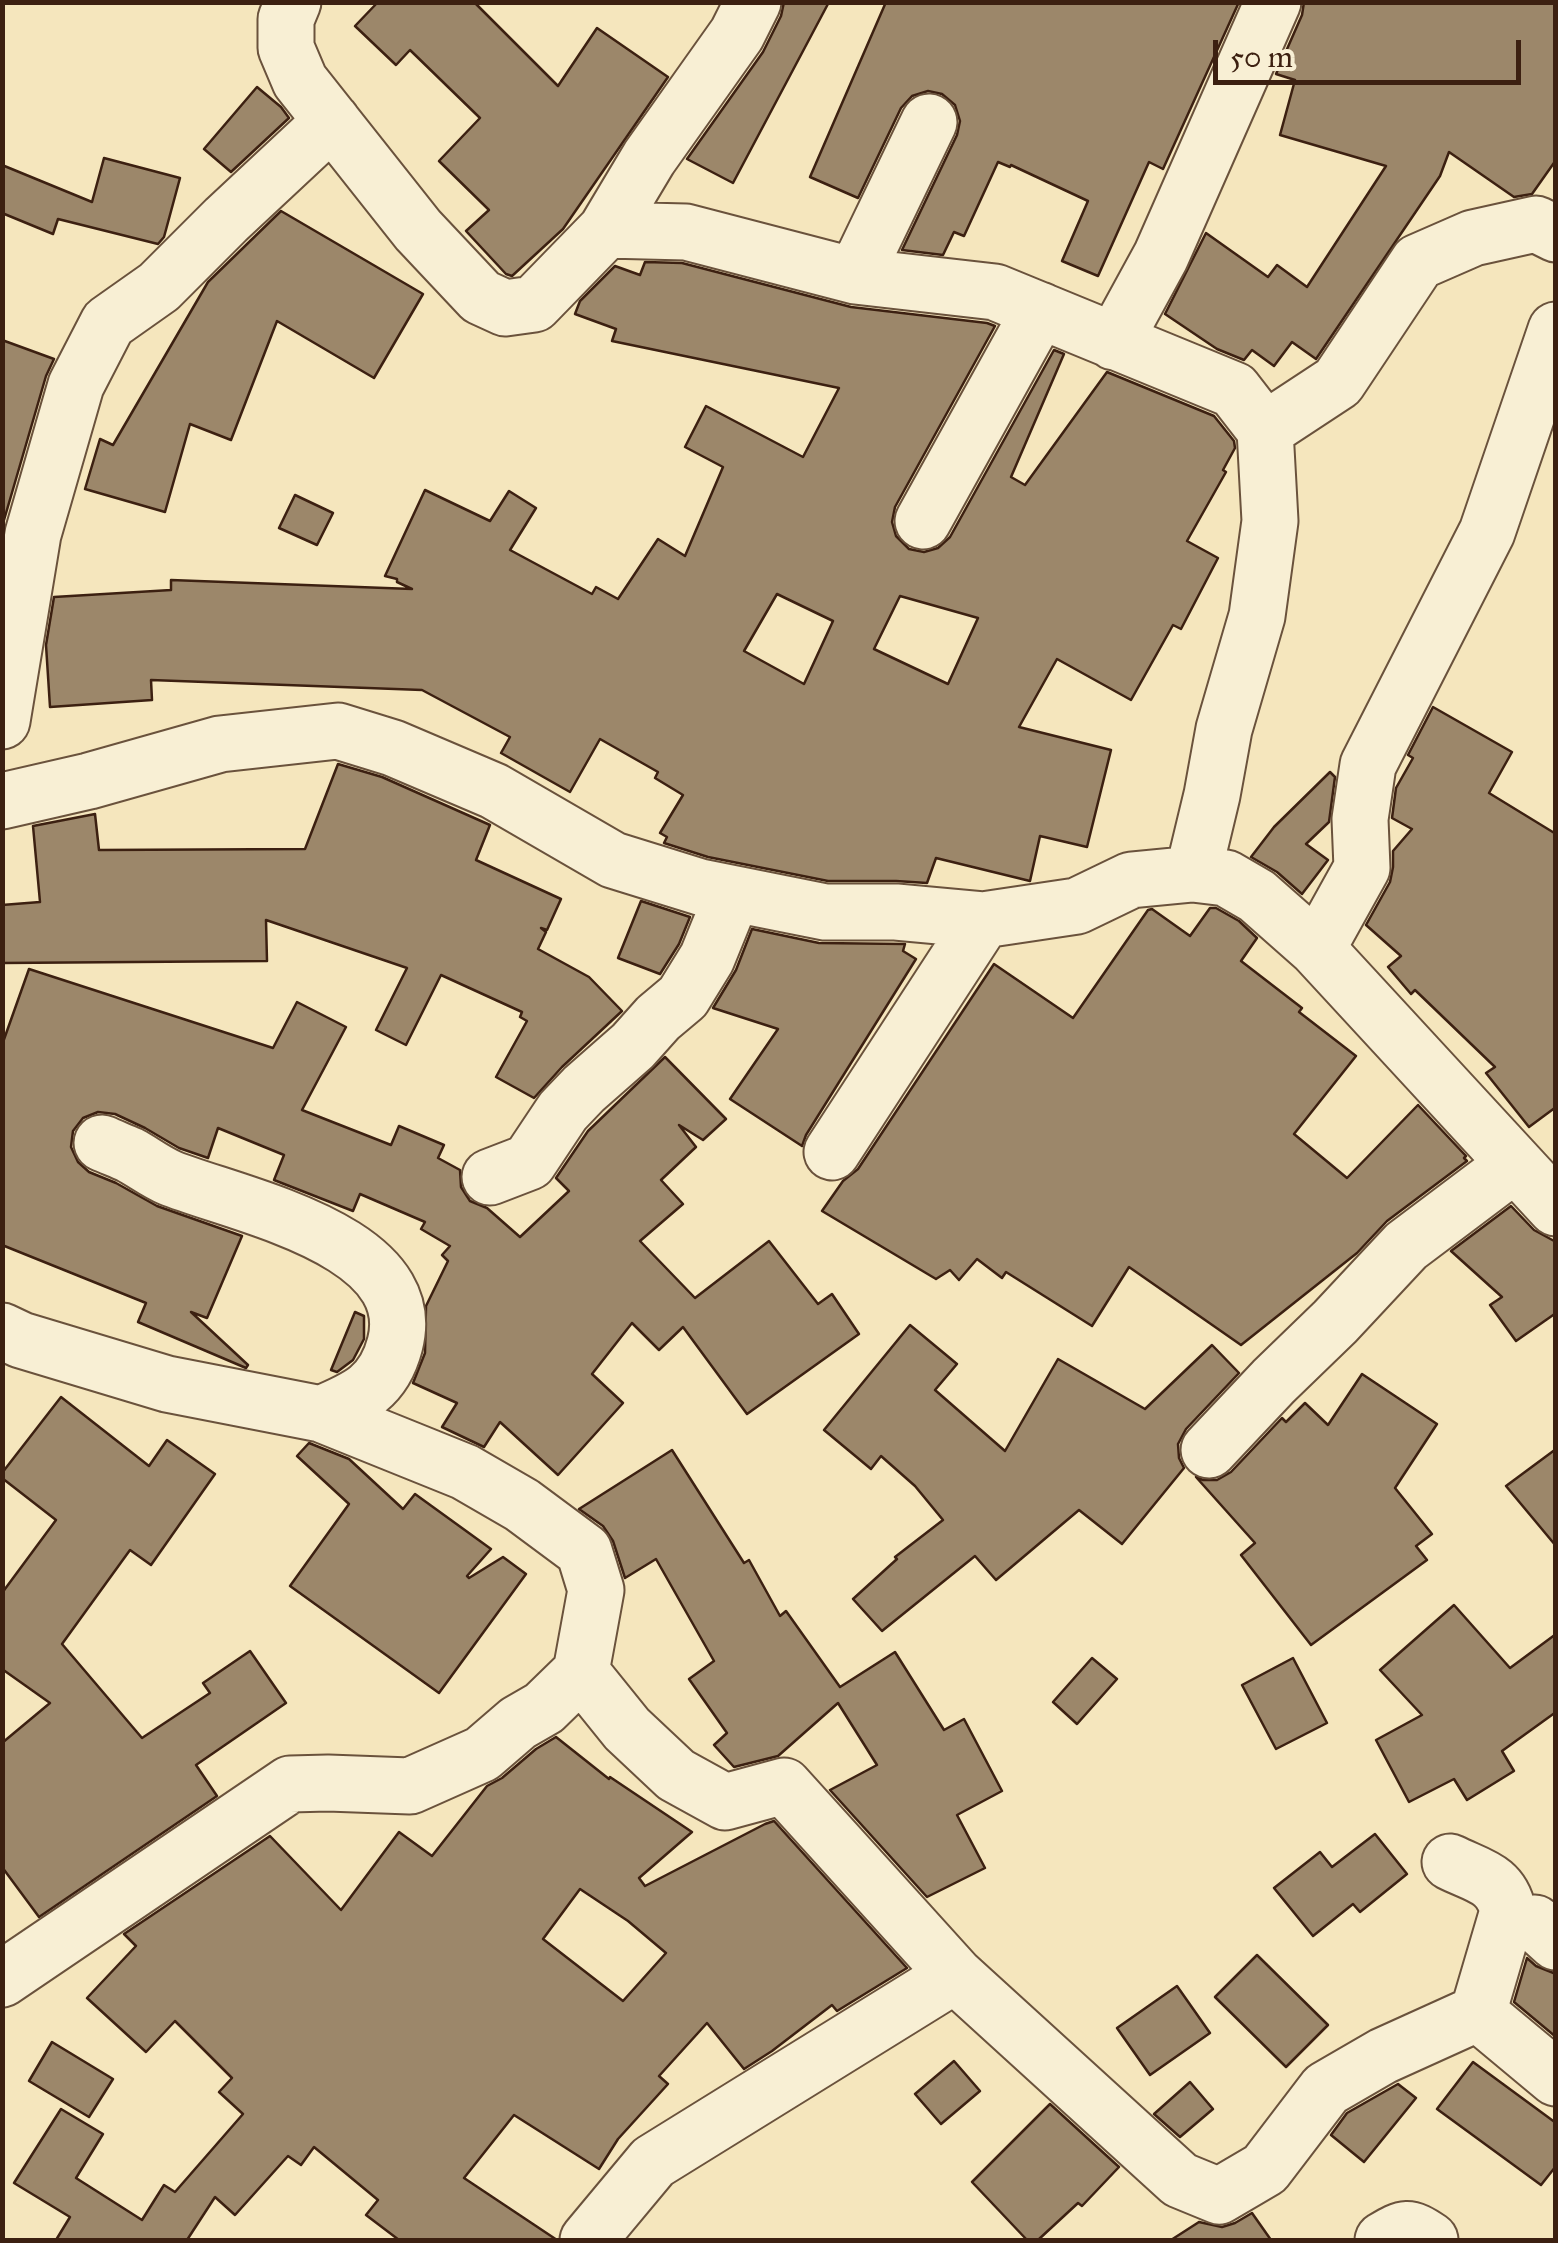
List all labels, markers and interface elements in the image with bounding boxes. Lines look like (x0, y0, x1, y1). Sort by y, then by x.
scale bar (1218, 20, 1526, 82)
text: 50 m (1230, 39, 1293, 75)

